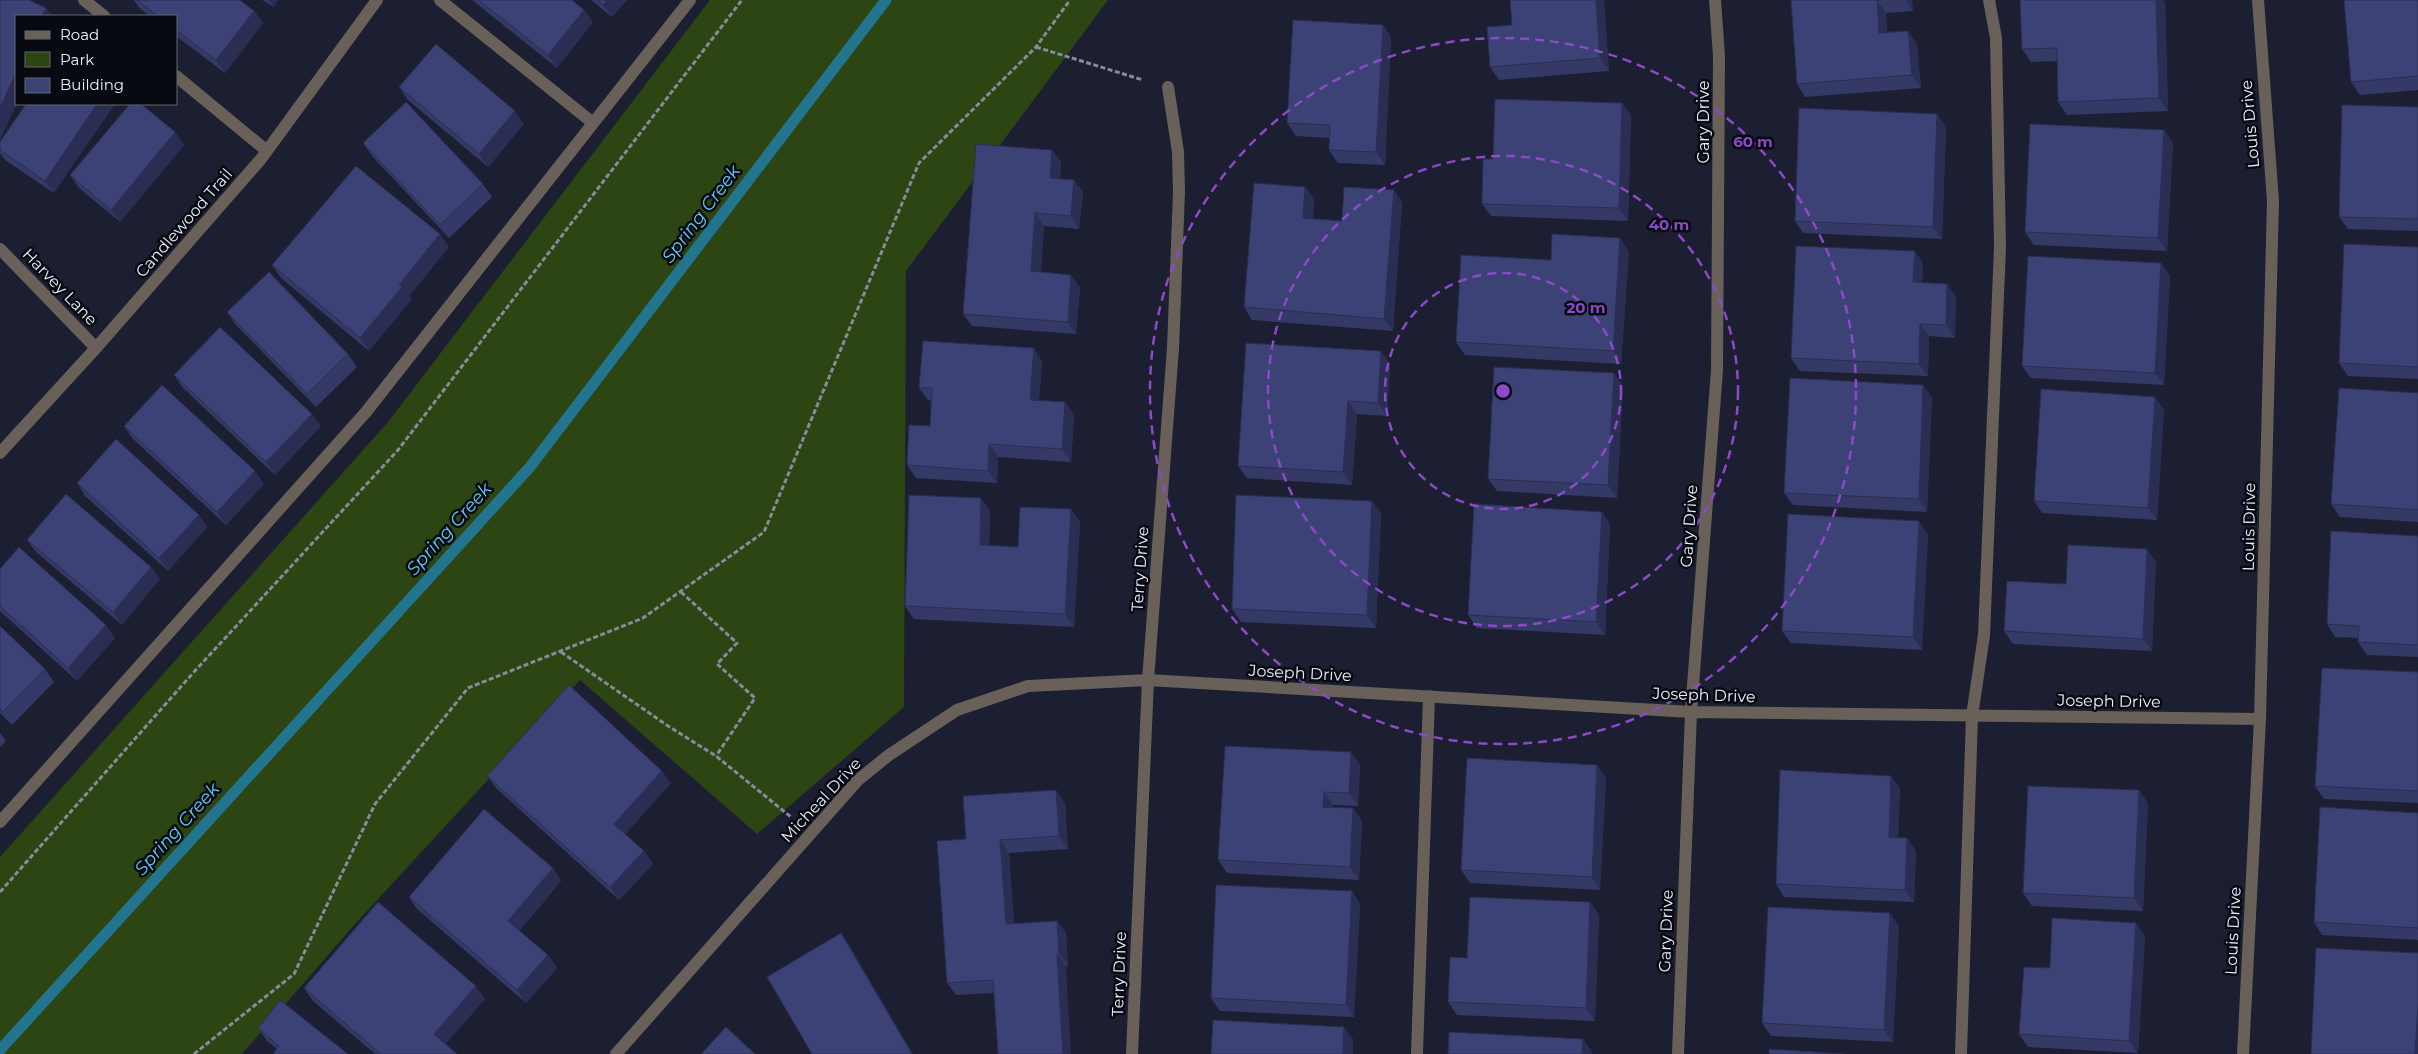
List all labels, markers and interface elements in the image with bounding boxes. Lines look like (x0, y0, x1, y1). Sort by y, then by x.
legend (15, 15, 178, 105)
text: Road (60, 25, 99, 44)
text: Park (60, 50, 94, 69)
text: Building (60, 75, 124, 94)
street label: Louis Drive (2237, 79, 2263, 169)
street label: Gary Drive (1694, 81, 1713, 163)
text: 60 m (1733, 132, 1773, 151)
water label: Spring Creek (657, 160, 746, 267)
street label: Candlewood Trail (132, 165, 236, 281)
text: 40 m (1649, 215, 1689, 234)
street label: Harvey Lane (19, 245, 101, 329)
text: 20 m (1566, 298, 1606, 317)
centre of rings (1494, 382, 1512, 400)
water label: Spring Creek (402, 477, 497, 580)
street label: Louis Drive (2239, 483, 2259, 571)
street label: Gary Drive (1677, 484, 1701, 568)
street label: Terry Drive (1128, 526, 1152, 612)
street label: Joseph Drive (1247, 661, 1352, 685)
street label: Joseph Drive (1651, 684, 1756, 706)
street label: Joseph Drive (2056, 691, 2161, 711)
street label: Micheal Drive (777, 754, 865, 846)
water label: Spring Creek (130, 777, 225, 880)
street label: Louis Drive (2221, 886, 2245, 976)
street label: Gary Drive (1655, 889, 1677, 973)
street label: Terry Drive (1108, 931, 1130, 1017)

